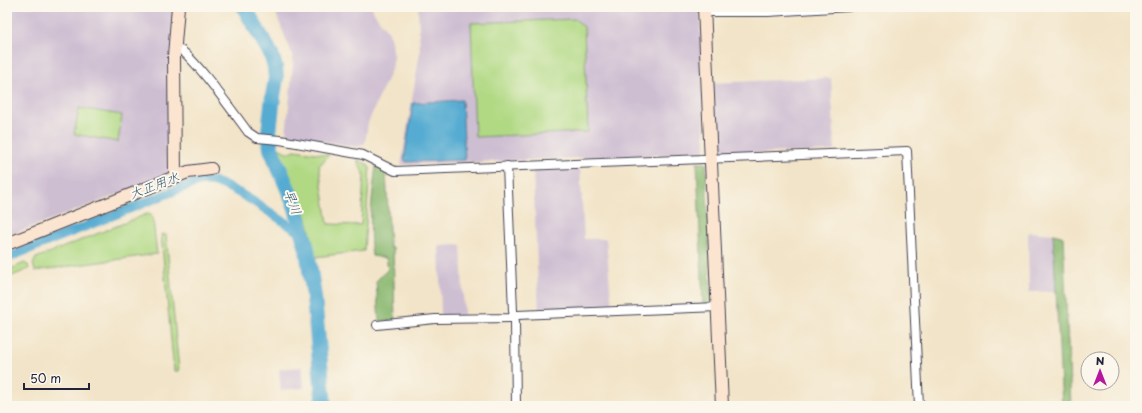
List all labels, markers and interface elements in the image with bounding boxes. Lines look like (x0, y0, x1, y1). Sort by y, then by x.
water label: 大正用水 (126, 166, 182, 203)
water label: 早川 (280, 186, 307, 217)
north arrow (1080, 351, 1120, 391)
text: N (1096, 352, 1105, 369)
scale bar (24, 365, 89, 391)
text: 50 m (30, 369, 61, 387)

